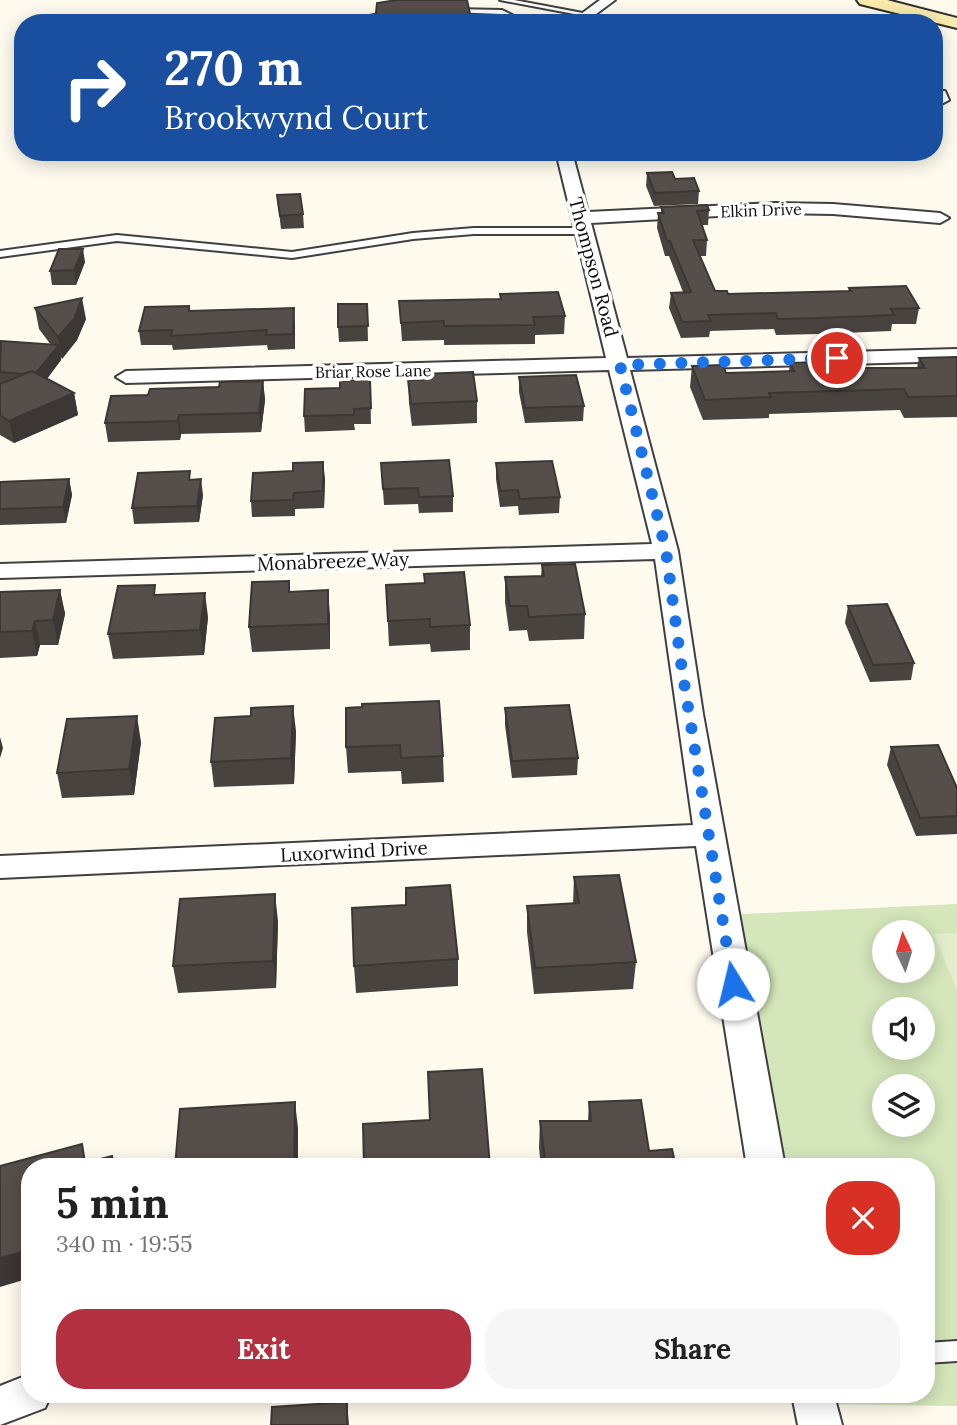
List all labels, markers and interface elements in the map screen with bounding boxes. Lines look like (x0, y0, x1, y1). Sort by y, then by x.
text: 270 m (164, 36, 302, 98)
icon: right (49, 42, 140, 133)
text: Brookwynd Court (164, 97, 428, 138)
street label: Thompson Road (564, 195, 624, 339)
street label: Elkin Drive (720, 199, 802, 221)
pin (807, 328, 867, 388)
icon: arrive (818, 339, 856, 377)
street label: Briar Rose Lane (315, 360, 432, 382)
street label: Monabreeze Way (257, 546, 409, 576)
street label: Luxorwind Drive (280, 835, 428, 867)
north arrow (872, 920, 934, 984)
map controls (872, 920, 935, 1137)
position arrow (696, 947, 770, 1021)
button: sound (872, 997, 935, 1060)
button: layers (872, 1074, 935, 1137)
text: 5 min (56, 1176, 169, 1230)
button: close (826, 1181, 900, 1255)
text: 340 m · 19:55 (56, 1229, 193, 1258)
button: Exit (56, 1309, 471, 1389)
button: Share (485, 1309, 900, 1389)

